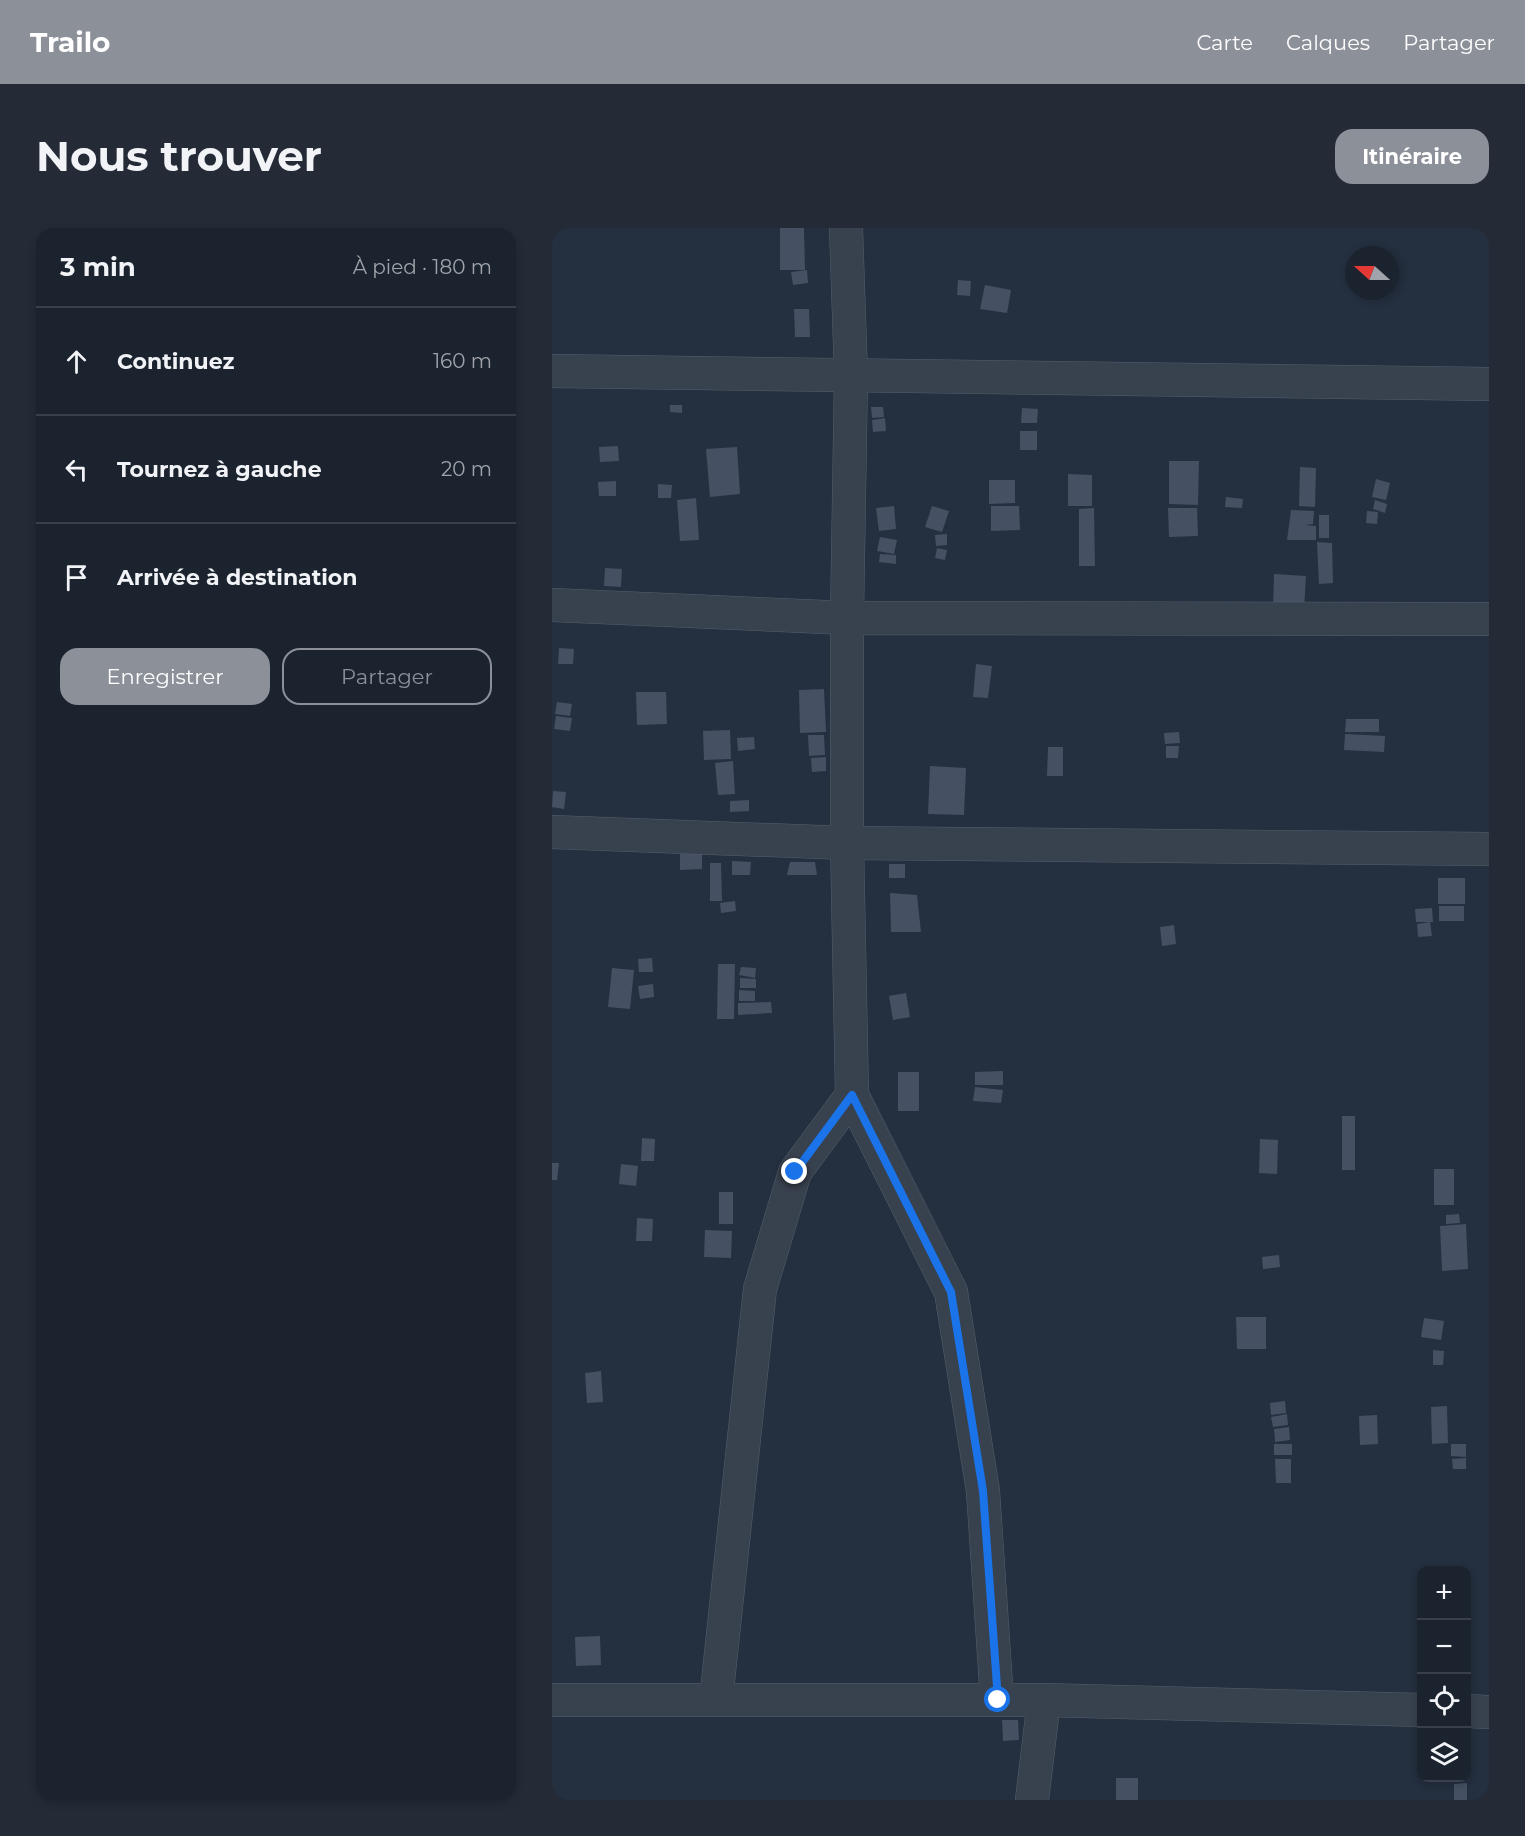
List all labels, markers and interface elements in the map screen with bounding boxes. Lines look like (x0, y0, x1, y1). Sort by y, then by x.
text: Trailo (30, 25, 110, 59)
text: Carte (1196, 30, 1253, 55)
text: Calques (1286, 30, 1370, 55)
text: Partager (1403, 30, 1495, 55)
button: Itinéraire (1335, 129, 1489, 184)
text: Nous trouver (36, 130, 322, 182)
north arrow (1345, 246, 1399, 300)
text: 3 min (60, 251, 136, 283)
text: À pied · 180 m (353, 255, 492, 279)
icon: ahead (60, 345, 93, 378)
text: Continuez (117, 348, 234, 375)
text: 160 m (433, 349, 492, 373)
icon: left (60, 453, 93, 486)
text: Tournez à gauche (117, 456, 322, 483)
text: 20 m (441, 457, 492, 481)
icon: arrive (60, 561, 93, 594)
text: Arrivée à destination (117, 564, 357, 591)
button: Enregistrer (60, 648, 270, 705)
button: Partager (282, 648, 492, 705)
route end (781, 1158, 807, 1184)
map controls (1417, 1566, 1471, 1782)
button: + (1417, 1566, 1471, 1620)
button: − (1417, 1620, 1471, 1674)
button: locate (1417, 1674, 1471, 1728)
route start (984, 1686, 1010, 1712)
button: layers (1417, 1728, 1471, 1782)

